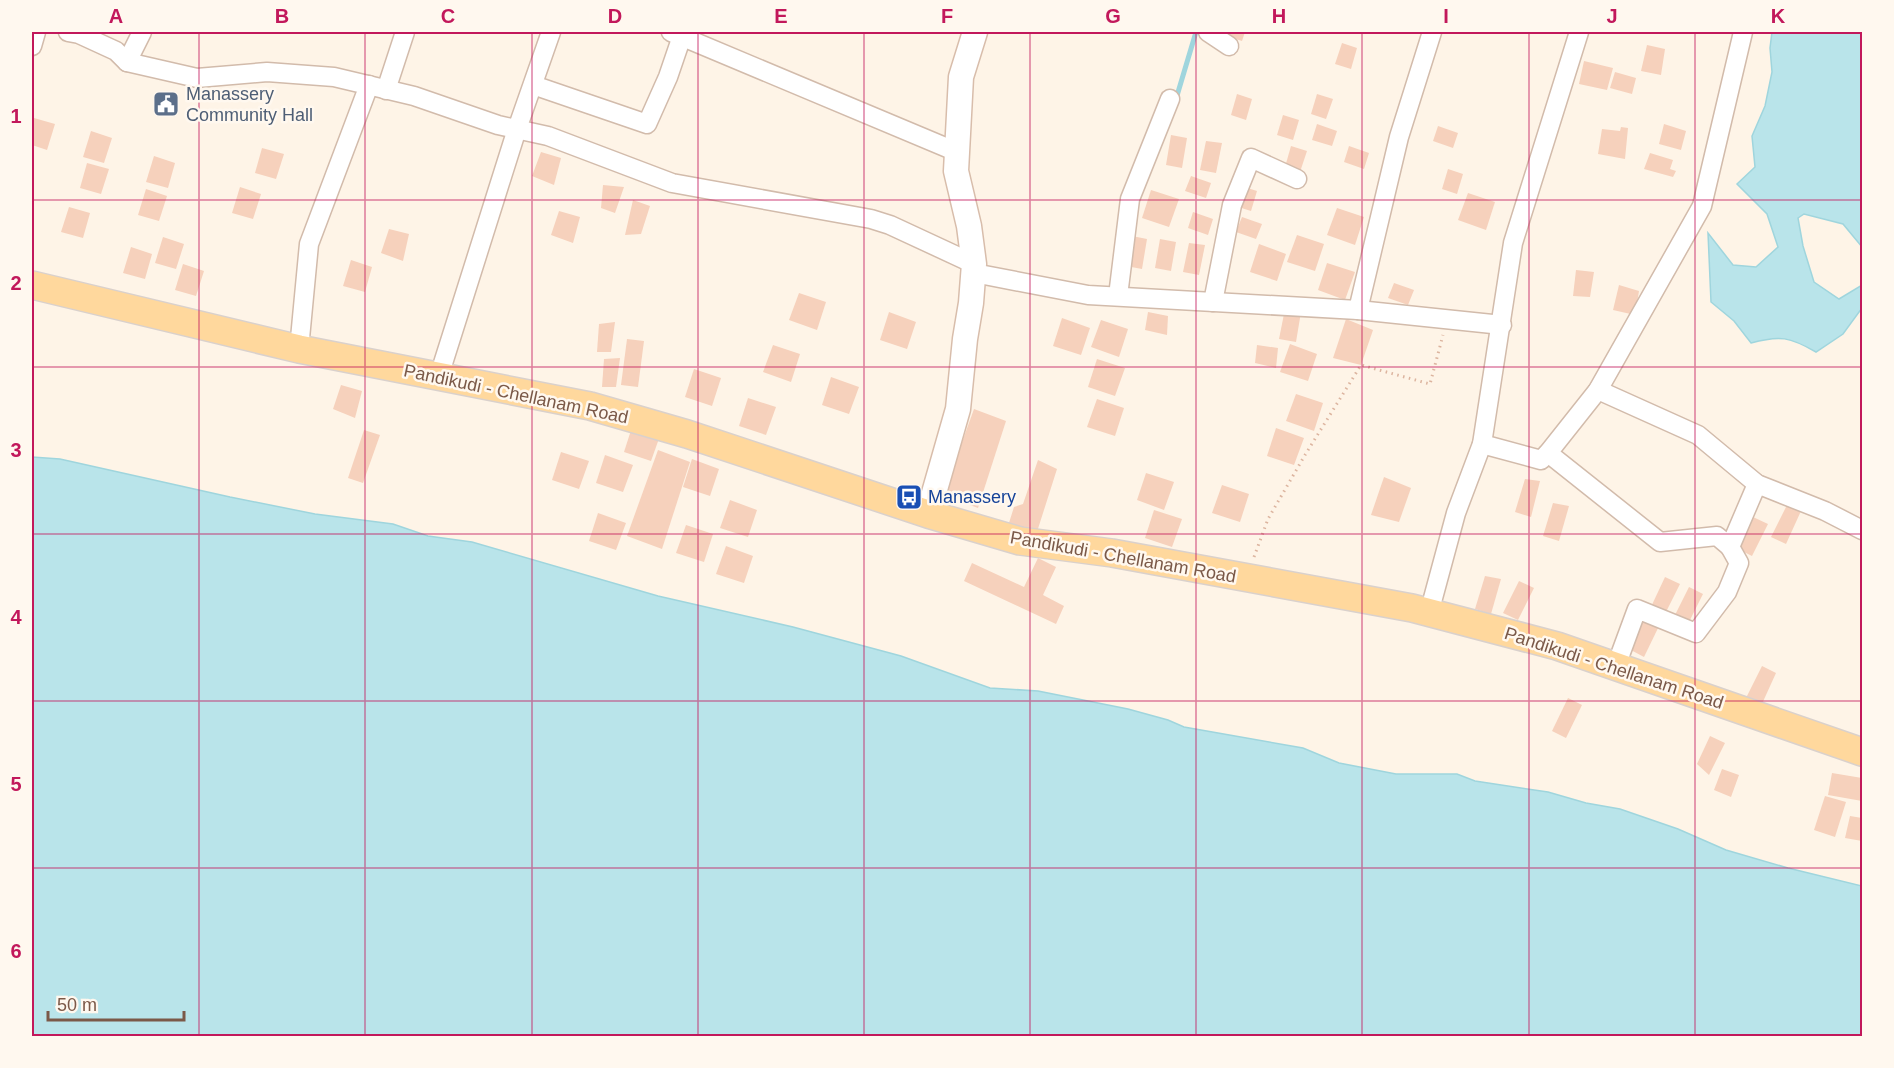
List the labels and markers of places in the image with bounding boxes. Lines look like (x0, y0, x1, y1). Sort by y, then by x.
place label: Manassery Community Hall (186, 84, 313, 125)
public building icon: Manassery Community Hall (151, 89, 181, 119)
bus stop icon: Manassery (894, 482, 924, 512)
place label: Manassery (928, 487, 1016, 507)

